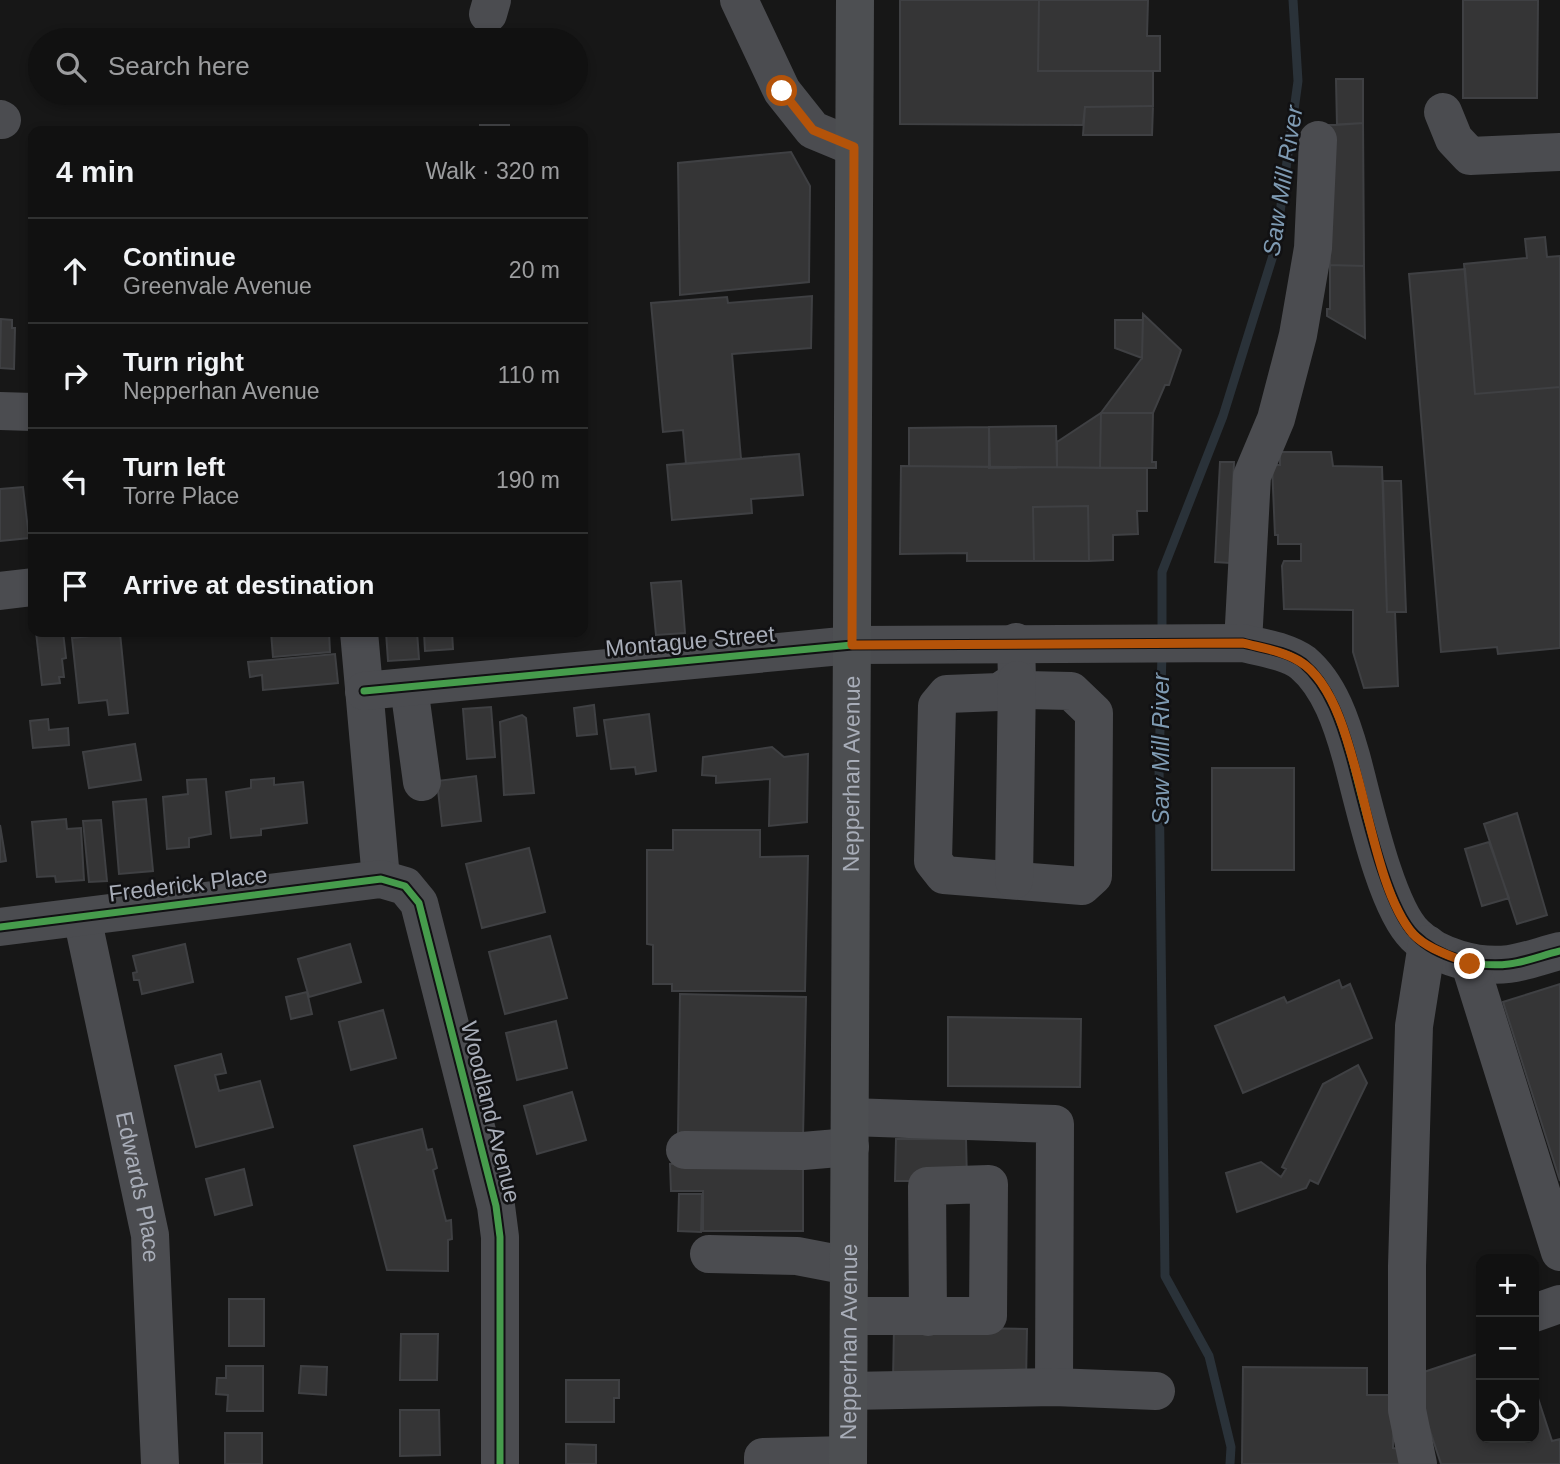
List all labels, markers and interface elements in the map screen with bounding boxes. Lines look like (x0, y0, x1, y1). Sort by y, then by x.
search box (28, 28, 588, 105)
icon: search (52, 48, 90, 86)
text: Search here (108, 51, 250, 81)
route start (766, 75, 797, 106)
water label: Saw Mill River (1257, 103, 1308, 258)
text: 4 min (56, 155, 134, 188)
text: Walk · 320 m (425, 158, 560, 184)
text: Continue (123, 242, 236, 272)
icon: ahead (56, 252, 94, 290)
text: 20 m (509, 257, 560, 283)
text: Greenvale Avenue (123, 273, 312, 299)
text: Turn right (123, 347, 244, 377)
icon: right (56, 357, 94, 395)
text: 110 m (498, 362, 560, 388)
text: Nepperhan Avenue (123, 378, 320, 404)
text: Turn left (123, 452, 225, 482)
icon: left (56, 462, 94, 500)
text: 190 m (496, 467, 560, 493)
text: Torre Place (123, 483, 239, 509)
icon: arrive (56, 567, 94, 605)
text: Arrive at destination (123, 570, 374, 600)
street label: Montague Street (604, 621, 776, 661)
water label: Saw Mill River (1147, 672, 1174, 825)
street label: Nepperhan Avenue (838, 676, 865, 872)
street label: Frederick Place (107, 861, 269, 907)
route end (1454, 948, 1485, 979)
street label: Woodland Avenue (456, 1019, 526, 1205)
street label: Edwards Place (111, 1109, 164, 1263)
street label: Nepperhan Avenue (835, 1244, 862, 1440)
map controls (1476, 1254, 1539, 1443)
button: + (1476, 1254, 1539, 1317)
button: − (1476, 1317, 1539, 1380)
button: locate (1476, 1380, 1539, 1443)

